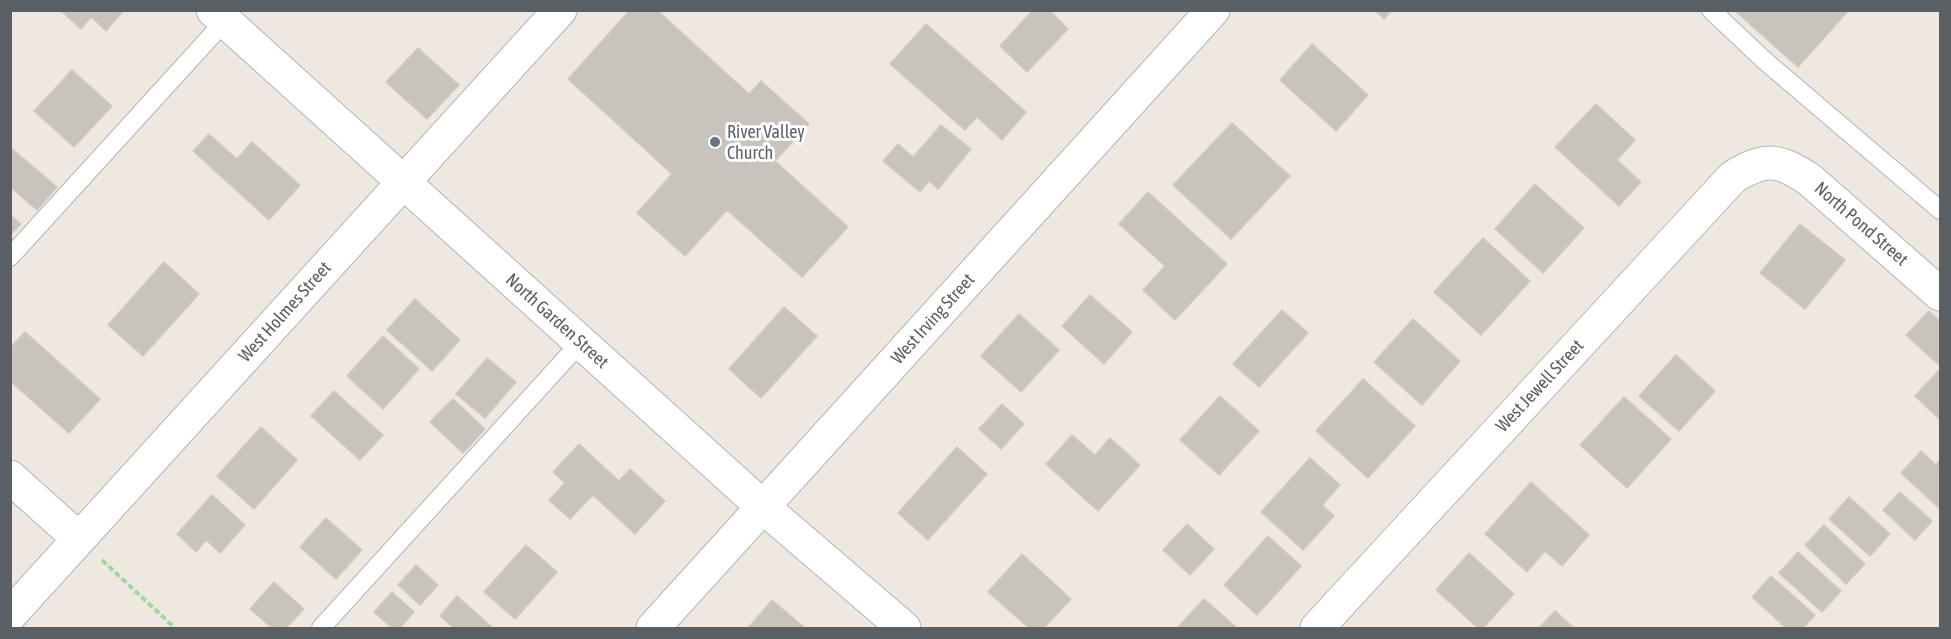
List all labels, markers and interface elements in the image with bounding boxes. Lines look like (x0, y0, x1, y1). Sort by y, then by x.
place label: River Valley Church (727, 121, 805, 164)
marker: River Valley Church (708, 135, 722, 149)
street label: North Pond Street (1810, 177, 1912, 271)
street label: West Holmes Street (234, 257, 336, 367)
street label: North Garden Street (501, 269, 613, 373)
street label: West Irving Street (887, 269, 979, 369)
street label: West Jewell Street (1492, 335, 1588, 437)

